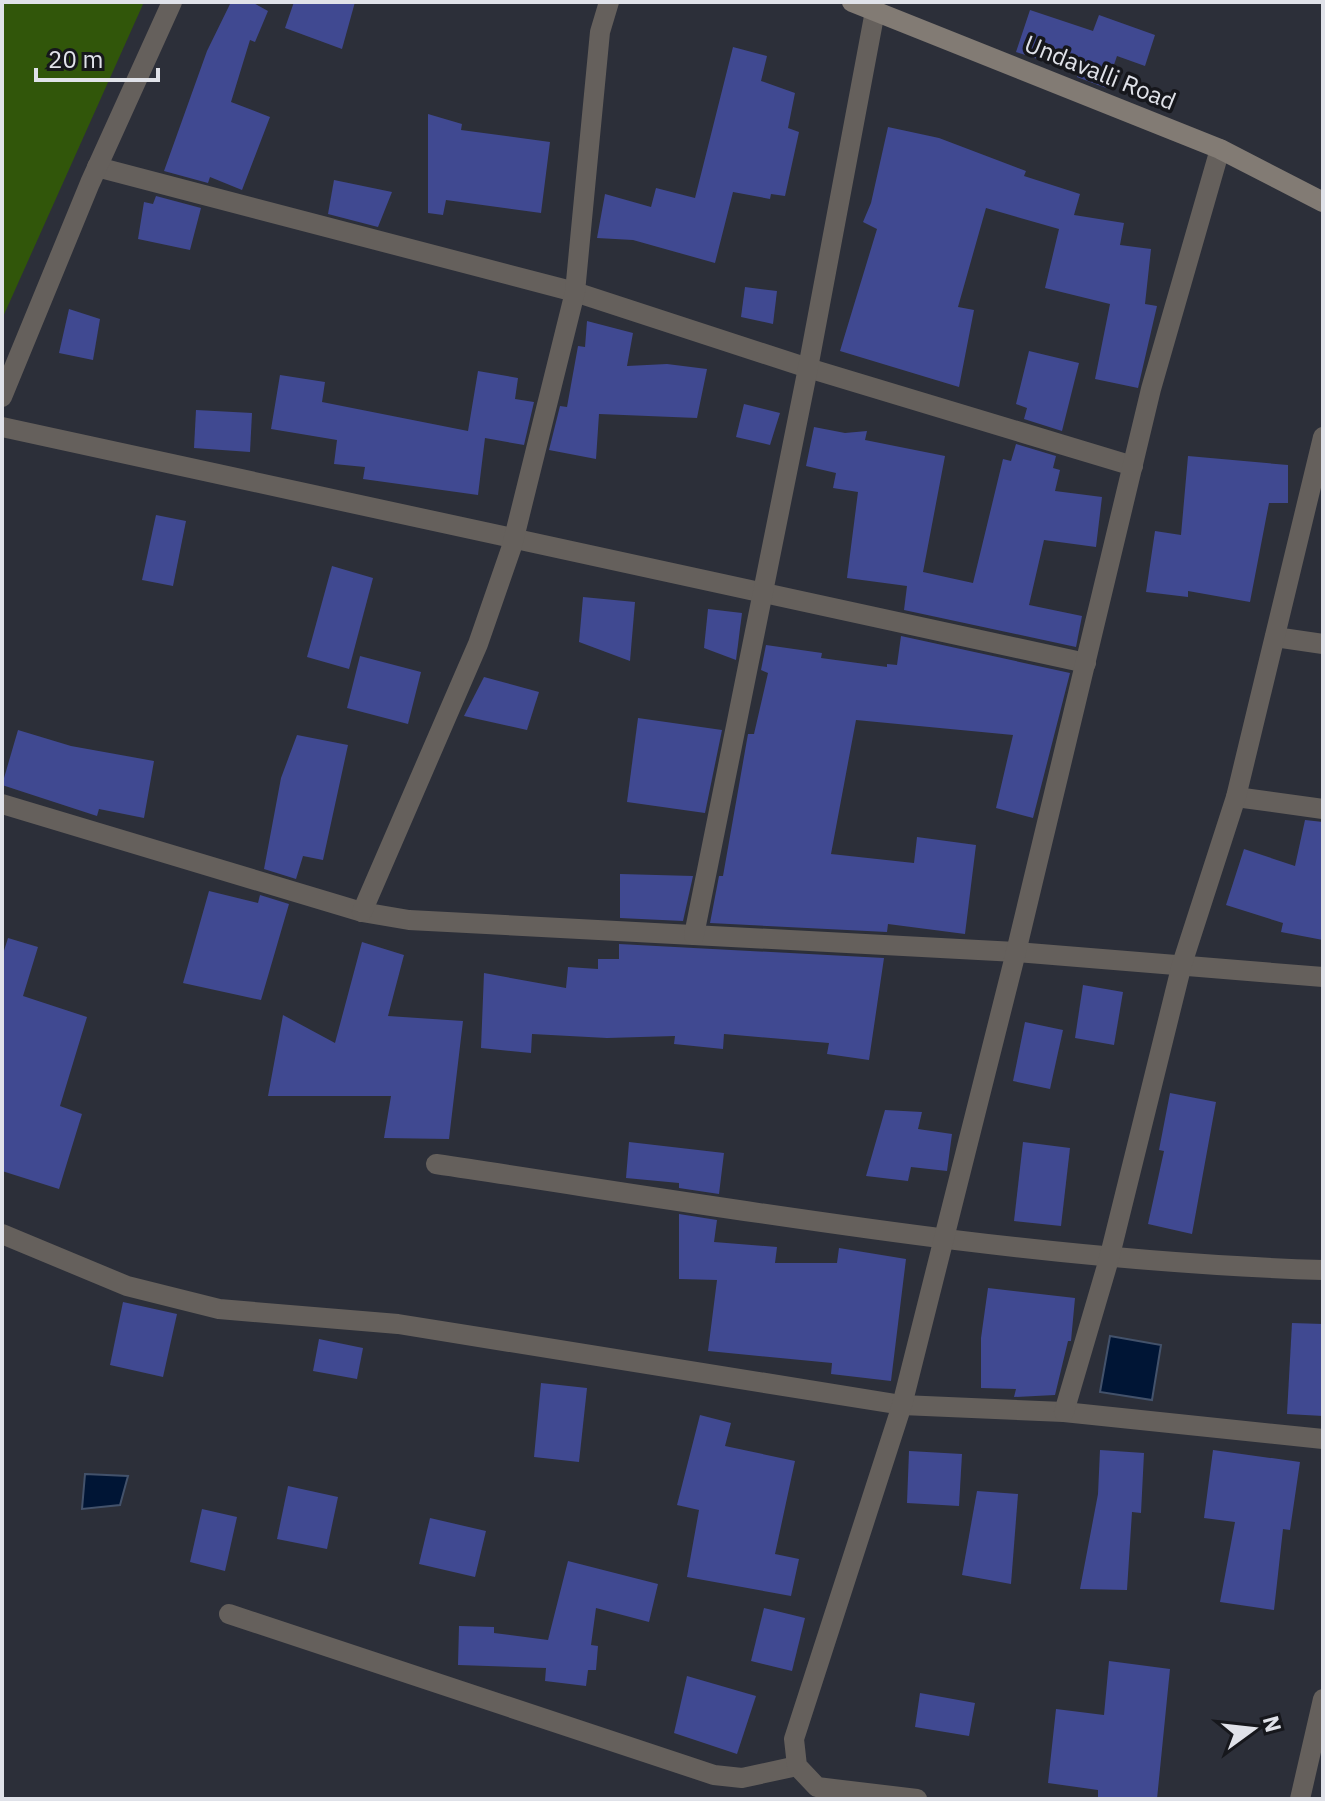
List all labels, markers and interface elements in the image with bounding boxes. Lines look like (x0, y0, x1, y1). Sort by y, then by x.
street label: Undavalli Road (1020, 27, 1181, 117)
scale bar (36, 32, 158, 82)
text: 20 m (48, 43, 103, 75)
north arrow (1213, 1689, 1293, 1769)
text: N (1257, 1712, 1289, 1735)

